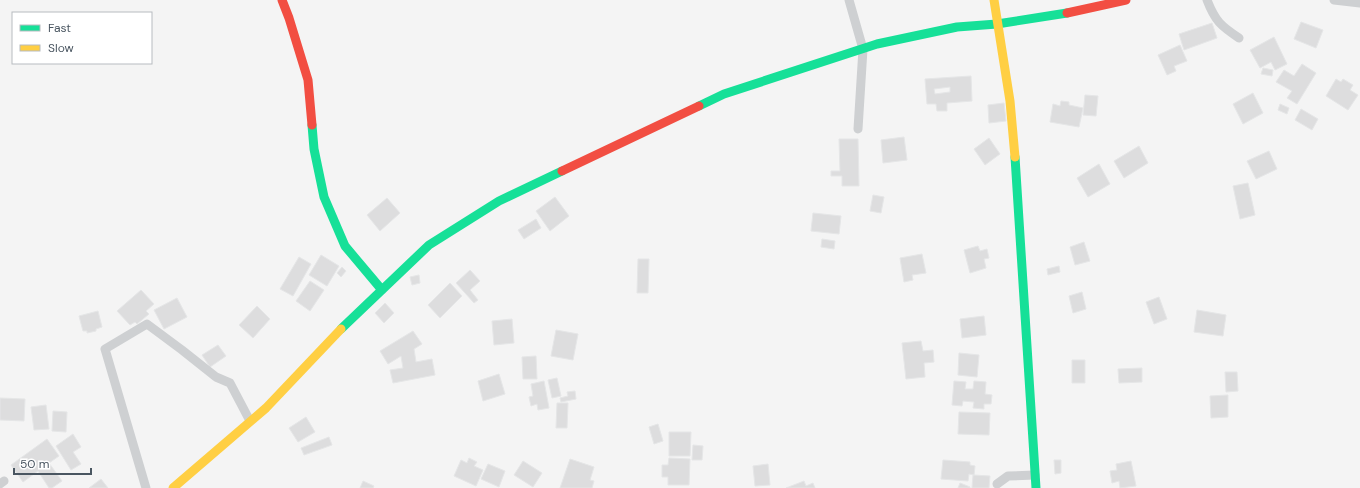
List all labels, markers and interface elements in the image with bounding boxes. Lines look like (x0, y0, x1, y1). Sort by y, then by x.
legend (12, 12, 152, 64)
text: Fast (48, 20, 71, 36)
text: Slow (48, 40, 74, 56)
scale bar (14, 450, 91, 476)
text: 50 m (20, 456, 49, 472)

